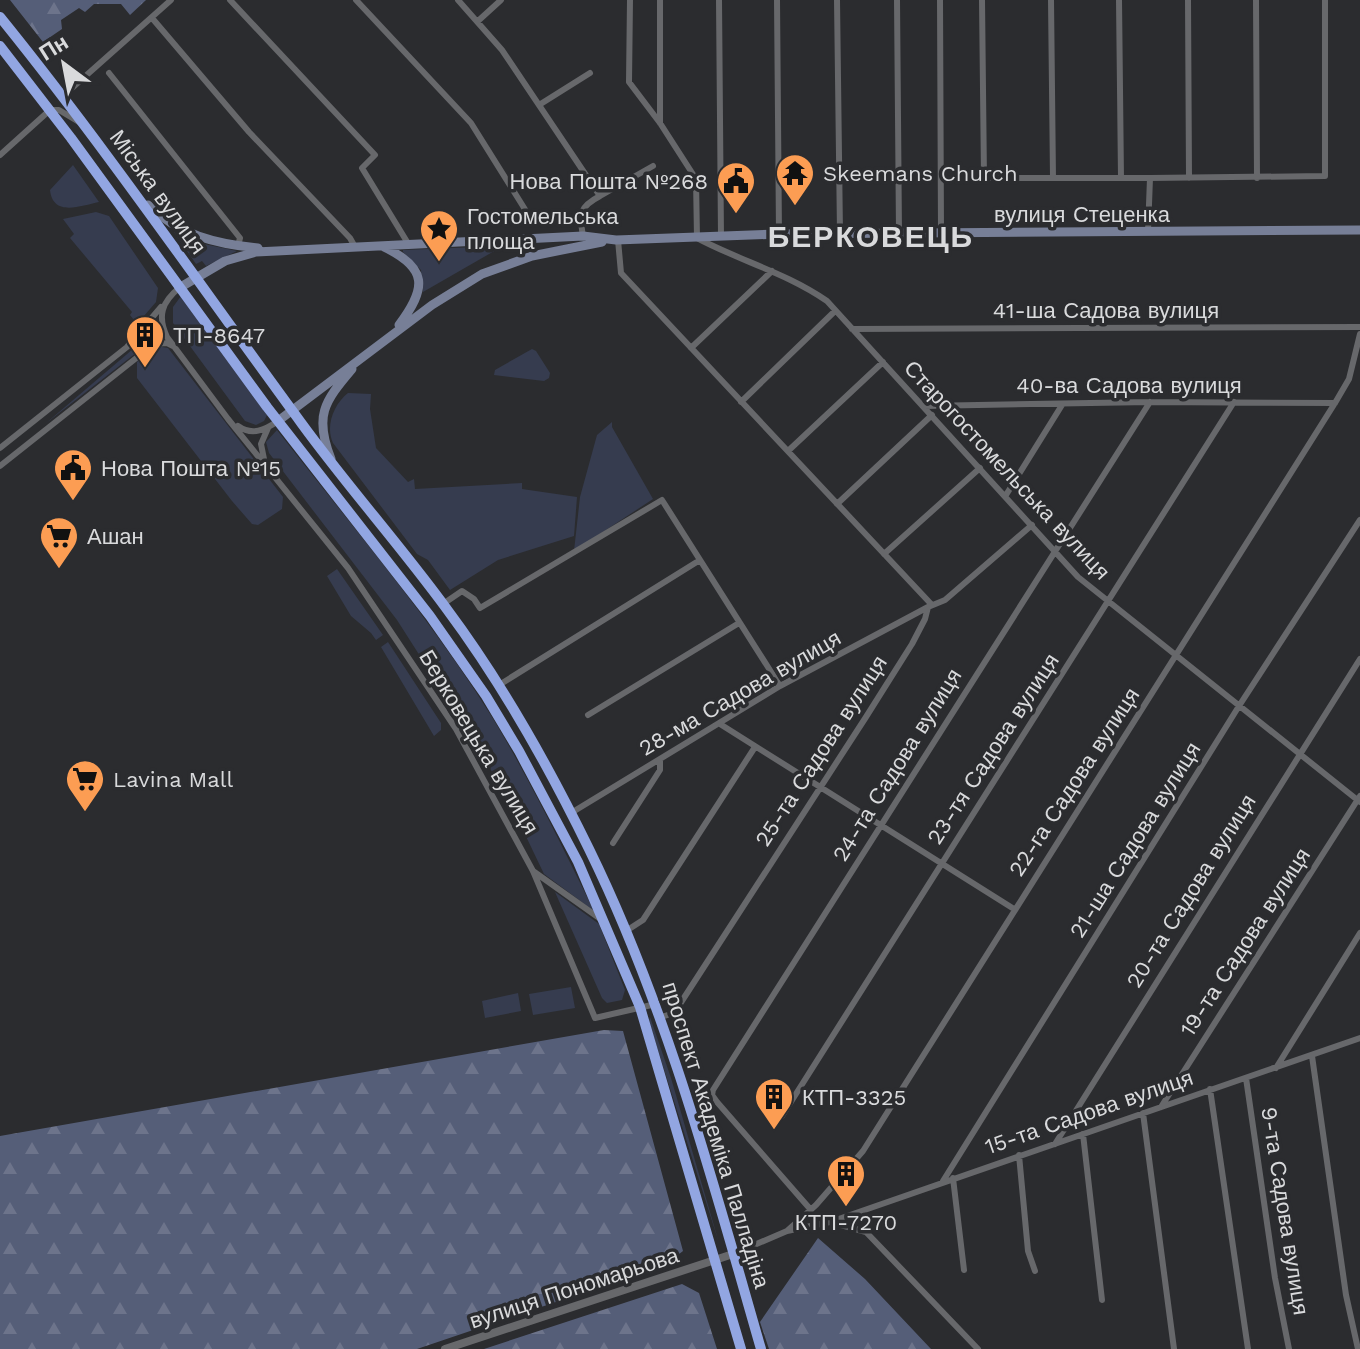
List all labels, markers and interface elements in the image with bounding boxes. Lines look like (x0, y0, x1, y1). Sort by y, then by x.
north arrow (24, 24, 104, 104)
text: Пн (35, 29, 73, 66)
street label: Міська вулиця (105, 125, 211, 259)
temple icon: Skeemans Church (774, 152, 816, 207)
public building icon: Нова Пошта №268 (715, 160, 757, 215)
place label: Skeemans Church (823, 161, 1018, 186)
place label: Нова Пошта №268 (510, 169, 708, 194)
street label: вулиця Стеценка (994, 202, 1171, 227)
place label: Гостомельська площа (467, 204, 619, 254)
place icon: Гостомельська площа (418, 208, 460, 263)
district label: БЕРКОВЕЦЬ (768, 219, 974, 254)
street label: 41-ша Садова вулиця (993, 298, 1219, 323)
building icon: ТП-8647 (124, 314, 166, 369)
place label: ТП-8647 (173, 323, 265, 348)
street label: Старогостомельська вулиця (899, 355, 1115, 585)
street label: 40-ва Садова вулиця (1016, 373, 1242, 398)
public building icon: Нова Пошта №15 (52, 447, 94, 502)
place label: Нова Пошта №15 (101, 456, 281, 481)
supermarket icon: Ашан (38, 515, 80, 570)
place label: Ашан (87, 524, 144, 549)
street label: 28-ма Садова вулиця (635, 625, 845, 761)
street label: Берковецька вулиця (414, 646, 544, 838)
street label: 23-тя Садова вулиця (922, 649, 1064, 849)
street label: 25-та Садова вулиця (750, 651, 892, 851)
street label: 24-та Садова вулиця (827, 664, 967, 866)
street label: 22-га Садова вулиця (1004, 683, 1144, 881)
street label: 21-ша Садова вулиця (1065, 738, 1205, 942)
supermarket icon: Lavina Mall (64, 758, 106, 813)
place label: Lavina Mall (113, 767, 233, 792)
street label: 20-та Садова вулиця (1121, 790, 1261, 992)
street label: 19-та Садова вулиця (1175, 843, 1315, 1041)
street label: проспект Академіка Палладіна (657, 979, 775, 1292)
street label: 15-та Садова вулиця (982, 1065, 1196, 1159)
building icon: КТП-3325 (753, 1076, 795, 1131)
place label: КТП-3325 (802, 1085, 906, 1110)
street label: 9-та Садова вулиця (1256, 1105, 1314, 1317)
building icon: КТП-7270 (825, 1153, 867, 1208)
place label: КТП-7270 (795, 1210, 897, 1235)
street label: вулиця Пономарьова (466, 1242, 682, 1334)

